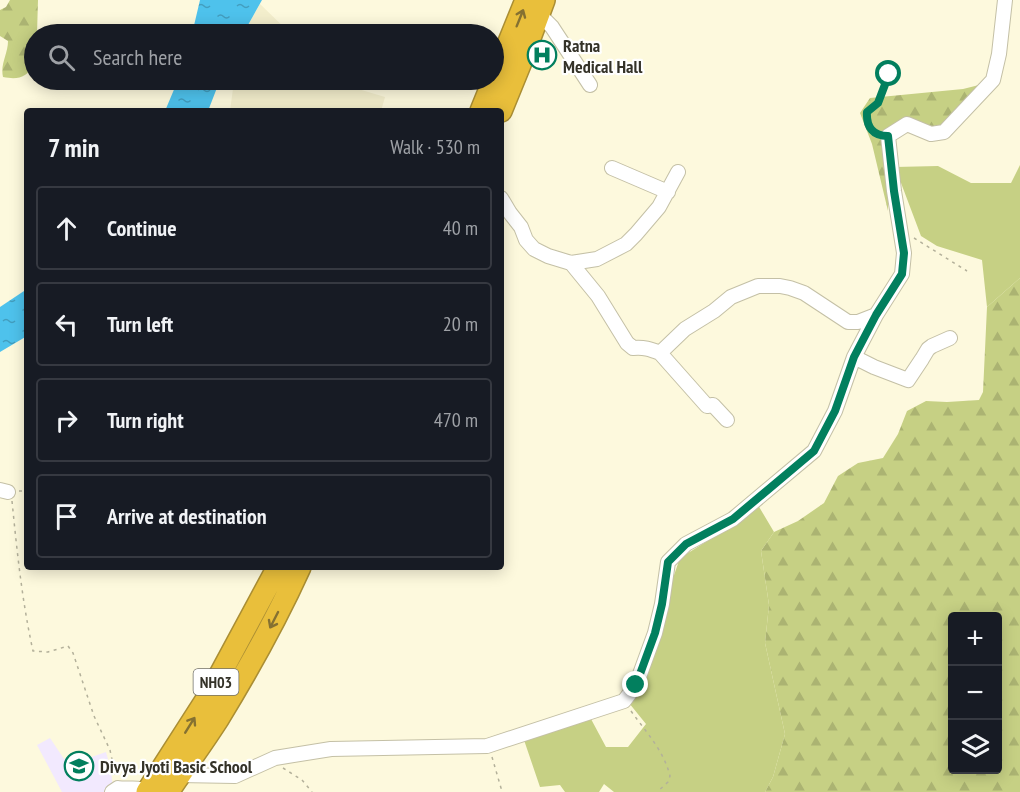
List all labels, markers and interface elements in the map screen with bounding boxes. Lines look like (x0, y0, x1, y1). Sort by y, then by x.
one-way arrow (515, 10, 526, 28)
search box (24, 24, 504, 90)
place label: Ratna Medical Hall (563, 34, 643, 78)
hospital icon: Ratna Medical Hall (526, 39, 558, 71)
icon: search (45, 41, 78, 74)
text: Search here (93, 43, 182, 71)
route start (875, 60, 901, 86)
text: 7 min (48, 131, 99, 164)
text: Walk · 530 m (390, 134, 480, 160)
icon: ahead (50, 212, 83, 245)
text: Continue (107, 214, 177, 242)
text: 40 m (443, 215, 478, 241)
icon: left (50, 308, 83, 341)
text: Turn left (107, 310, 173, 338)
text: 20 m (443, 311, 478, 337)
icon: right (50, 404, 83, 437)
text: Turn right (107, 406, 184, 434)
text: 470 m (434, 407, 478, 433)
icon: arrive (50, 500, 83, 533)
text: Arrive at destination (107, 502, 267, 530)
one-way arrow (268, 610, 280, 628)
map controls (948, 612, 1002, 774)
button: + (948, 612, 1002, 666)
button: − (948, 666, 1002, 720)
road number: NH03 (194, 669, 238, 695)
route end (622, 671, 648, 697)
one-way arrow (184, 718, 196, 734)
button: layers (948, 720, 1002, 774)
school or university icon: Divya Jyoti Basic School (63, 750, 95, 782)
place label: Divya Jyoti Basic School (100, 755, 253, 778)

